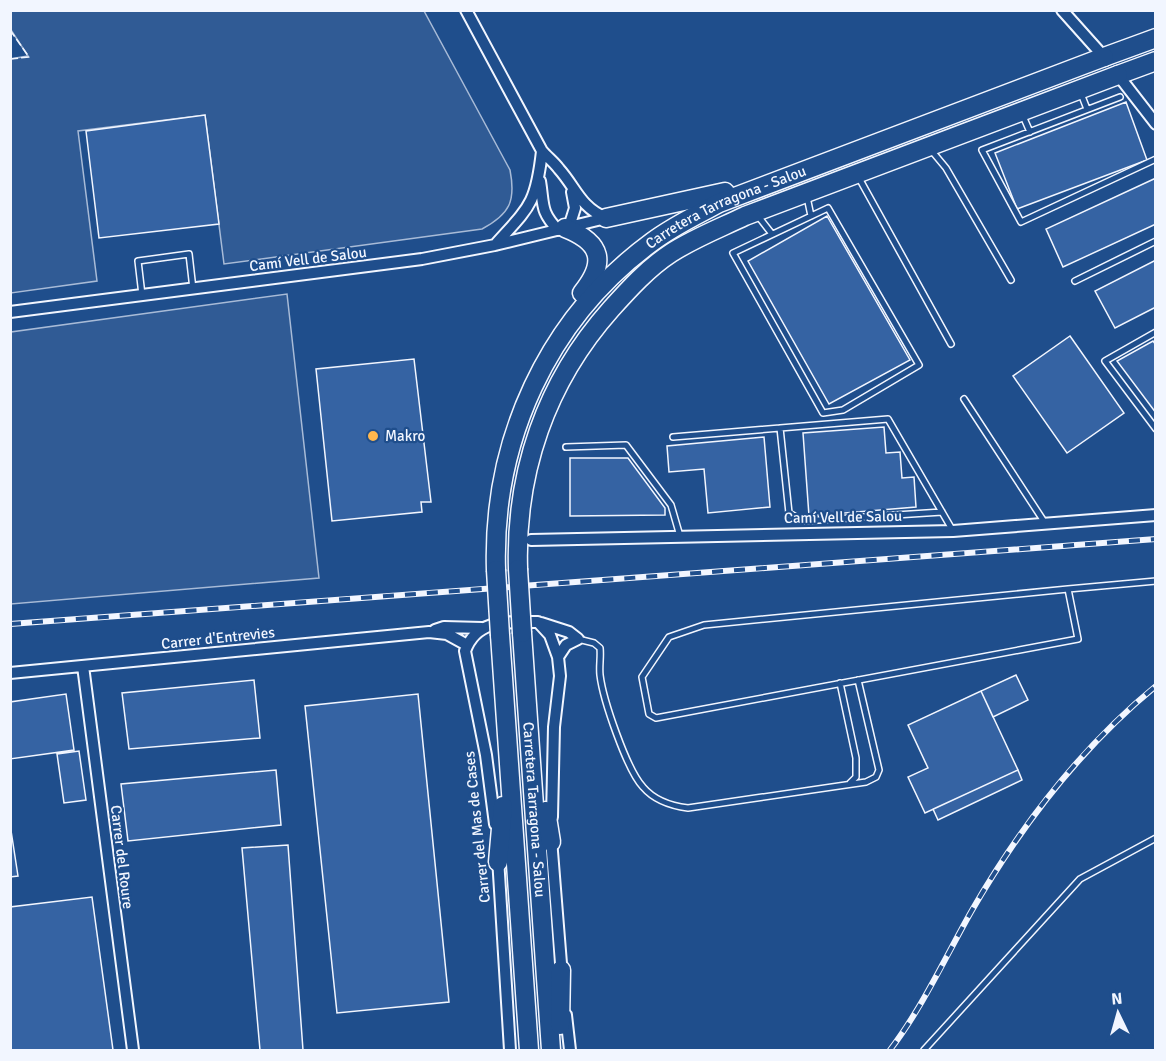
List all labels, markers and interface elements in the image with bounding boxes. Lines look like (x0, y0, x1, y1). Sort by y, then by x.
street label: Carretera Tarragona - Salou (642, 162, 809, 253)
street label: Camí Vell de Salou (248, 243, 368, 275)
place label: Makro (385, 427, 425, 445)
marker: Makro (366, 429, 380, 443)
street label: Camí Vell de Salou (784, 507, 902, 527)
street label: Carrer d'Entrevies (160, 623, 276, 653)
street label: Carretera Tarragona - Salou (519, 721, 549, 898)
street label: Carrer del Mas de Cases (460, 750, 494, 904)
street label: Carrer del Roure (107, 804, 137, 910)
north arrow (1088, 983, 1148, 1043)
text: N (1110, 989, 1123, 1010)

